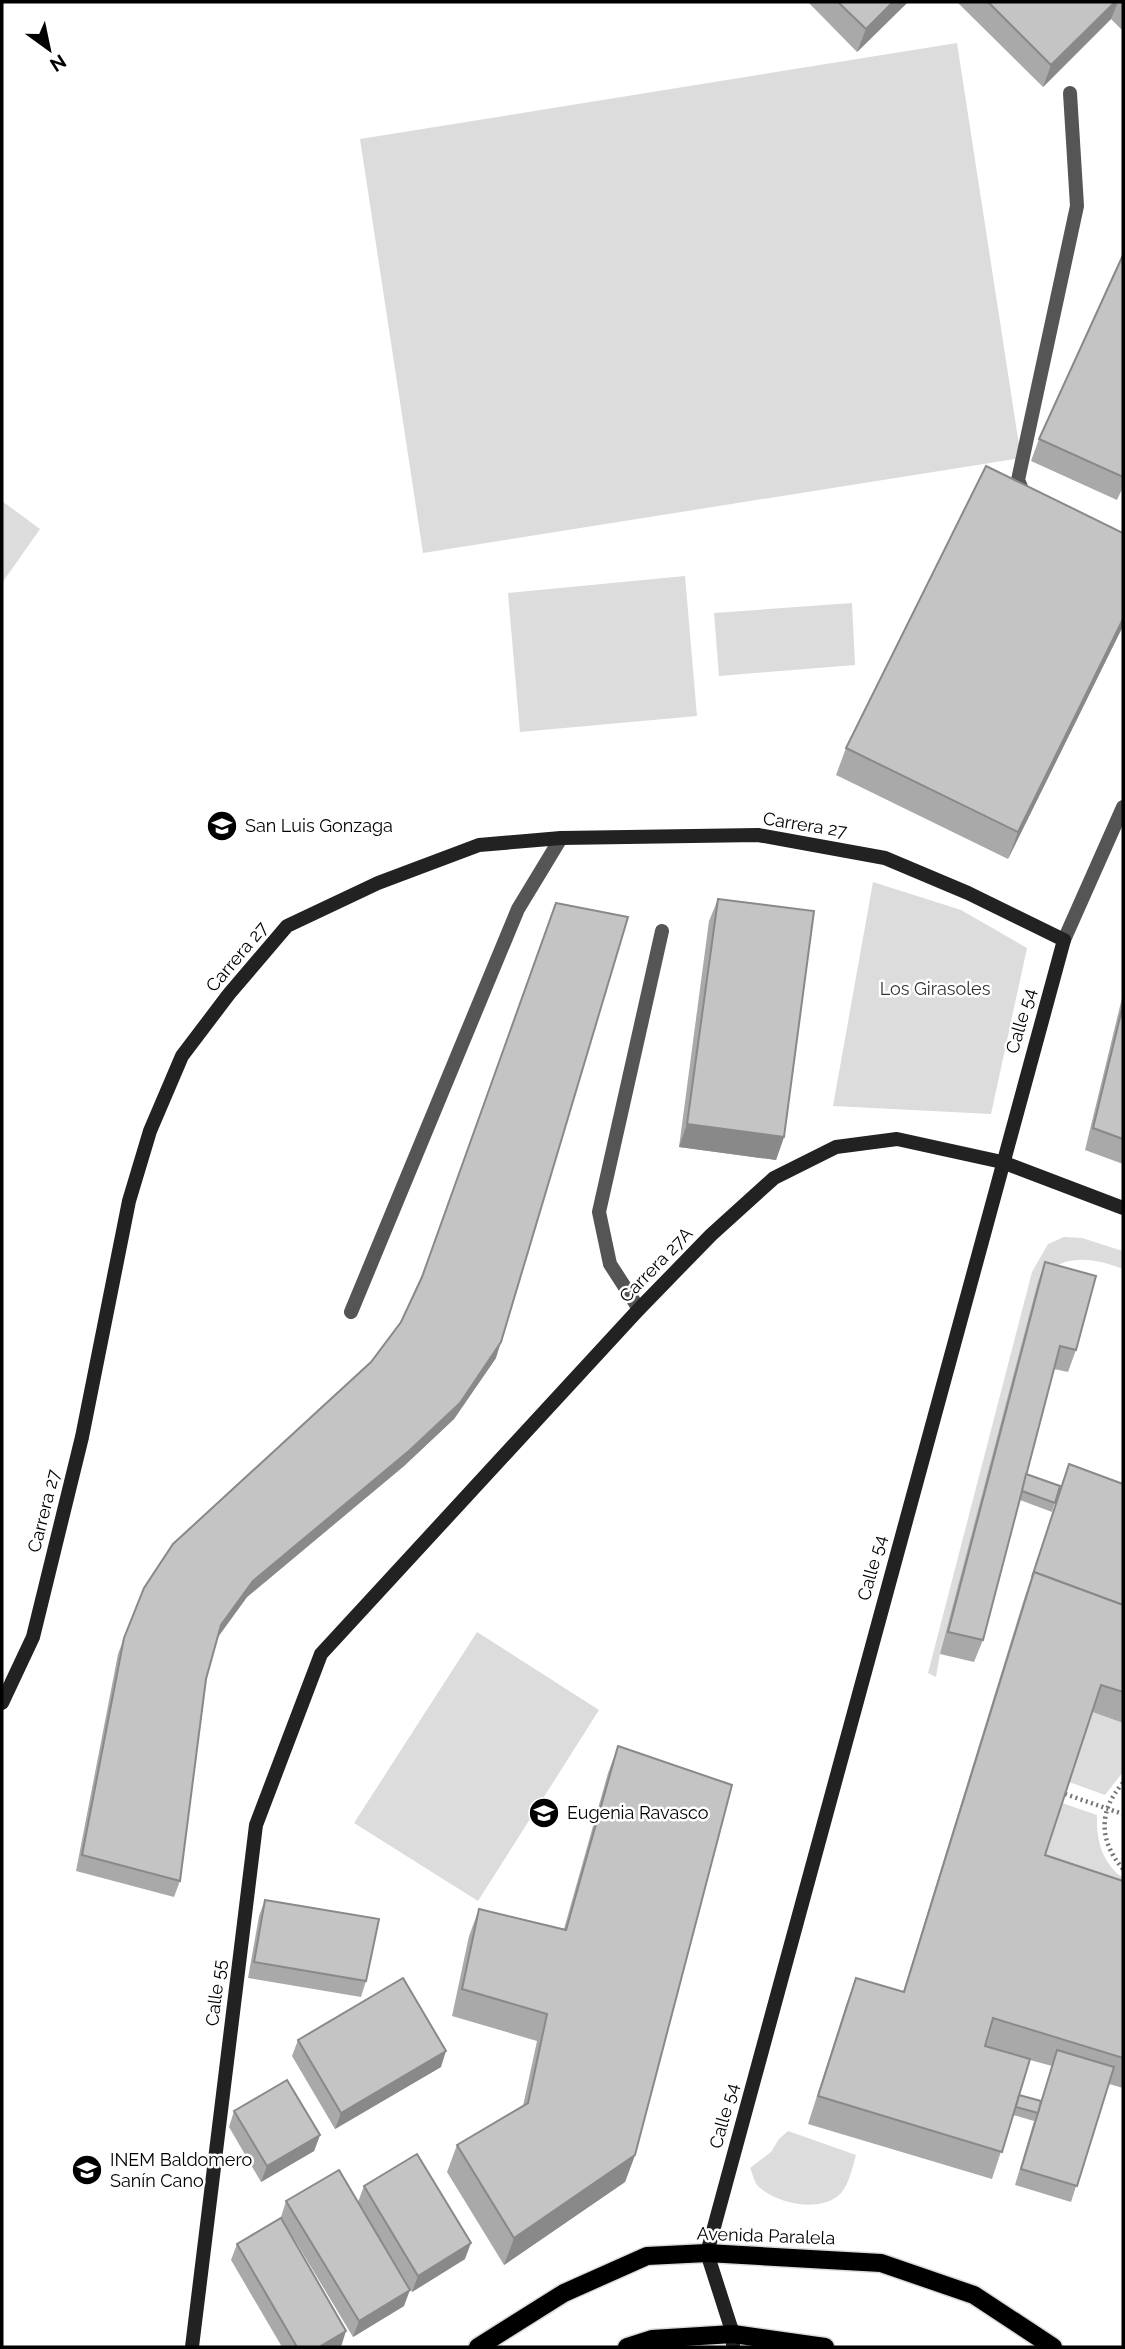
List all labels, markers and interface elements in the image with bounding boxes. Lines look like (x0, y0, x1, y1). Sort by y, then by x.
north arrow (14, 14, 84, 84)
text: N (46, 50, 70, 76)
street label: Carrera 27 (762, 808, 849, 842)
school or university icon: San Luis Gonzaga (205, 809, 239, 843)
place label: San Luis Gonzaga (245, 815, 393, 836)
street label: Carrera 27 (201, 917, 272, 996)
park label: Los Girasoles (880, 978, 991, 999)
street label: Calle 54 (1001, 986, 1040, 1056)
street label: Carrera 27A (615, 1223, 697, 1307)
street label: Carrera 27 (23, 1467, 64, 1555)
street label: Calle 54 (853, 1533, 890, 1603)
school or university icon: Eugenia Ravasco (527, 1796, 561, 1830)
place label: Eugenia Ravasco (567, 1802, 709, 1823)
street label: Calle 55 (201, 1958, 230, 2027)
street label: Calle 54 (705, 2081, 742, 2151)
place label: INEM Baldomero Sanín Cano (110, 2149, 252, 2191)
school or university icon: INEM Baldomero Sanín Cano (70, 2153, 104, 2187)
street label: Avenida Paralela (696, 2223, 836, 2248)

